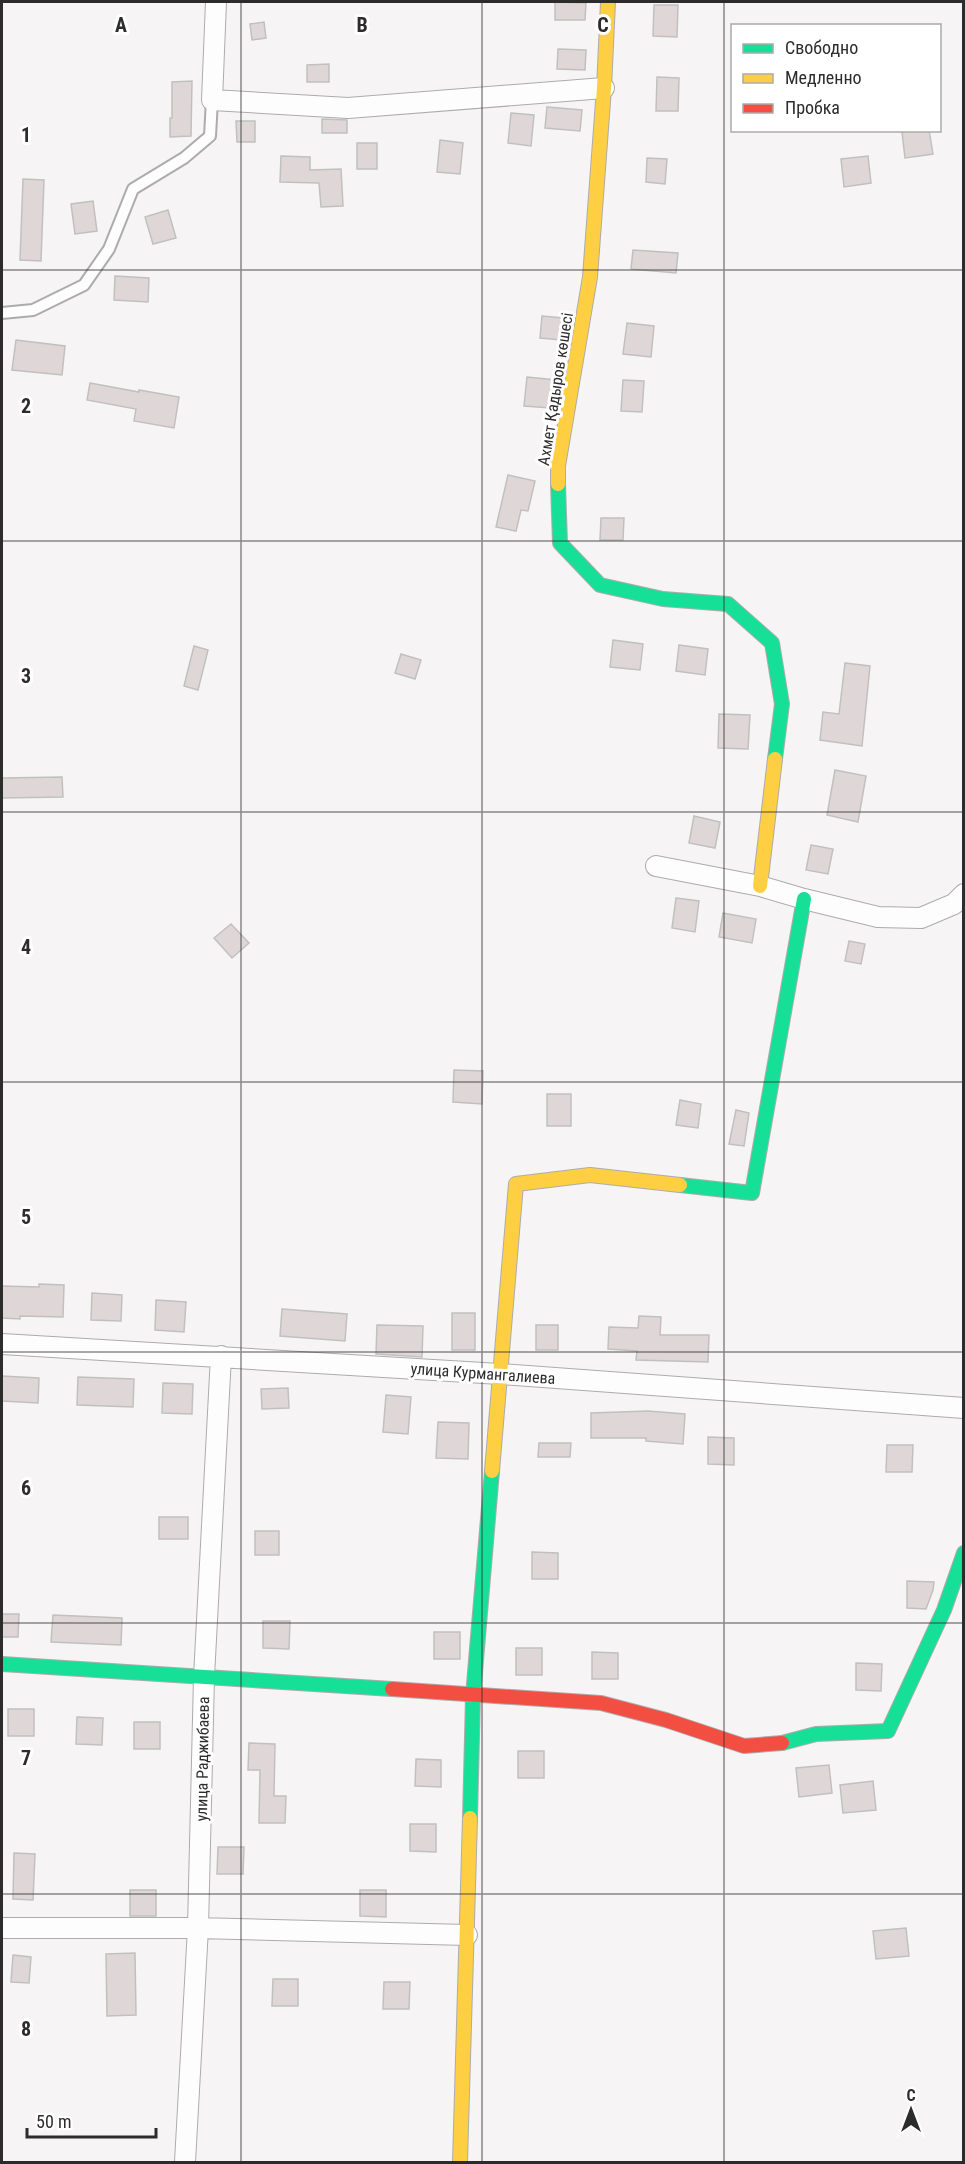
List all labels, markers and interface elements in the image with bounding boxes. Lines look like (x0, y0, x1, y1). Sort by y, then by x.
text: A (115, 13, 127, 37)
text: B (356, 13, 368, 37)
text: C (597, 13, 609, 37)
legend (731, 24, 941, 132)
text: Свободно (785, 37, 858, 58)
text: Медленно (785, 67, 862, 88)
text: Пробка (785, 97, 840, 118)
text: 1 (21, 123, 31, 147)
street label: Ахмет Қадыров көшесі (534, 311, 577, 467)
text: 2 (21, 394, 31, 418)
text: 3 (21, 664, 31, 688)
text: 4 (21, 935, 31, 959)
text: 5 (21, 1205, 31, 1229)
street label: улица Курмангалиева (410, 1359, 556, 1388)
text: 6 (21, 1476, 31, 1500)
street label: улица Раджибаева (192, 1696, 213, 1822)
text: 7 (21, 1746, 31, 1770)
text: 8 (21, 2017, 31, 2041)
north arrow (881, 2080, 941, 2140)
text: С (906, 2086, 916, 2105)
scale bar (27, 2101, 156, 2139)
text: 50 m (36, 2111, 71, 2132)

